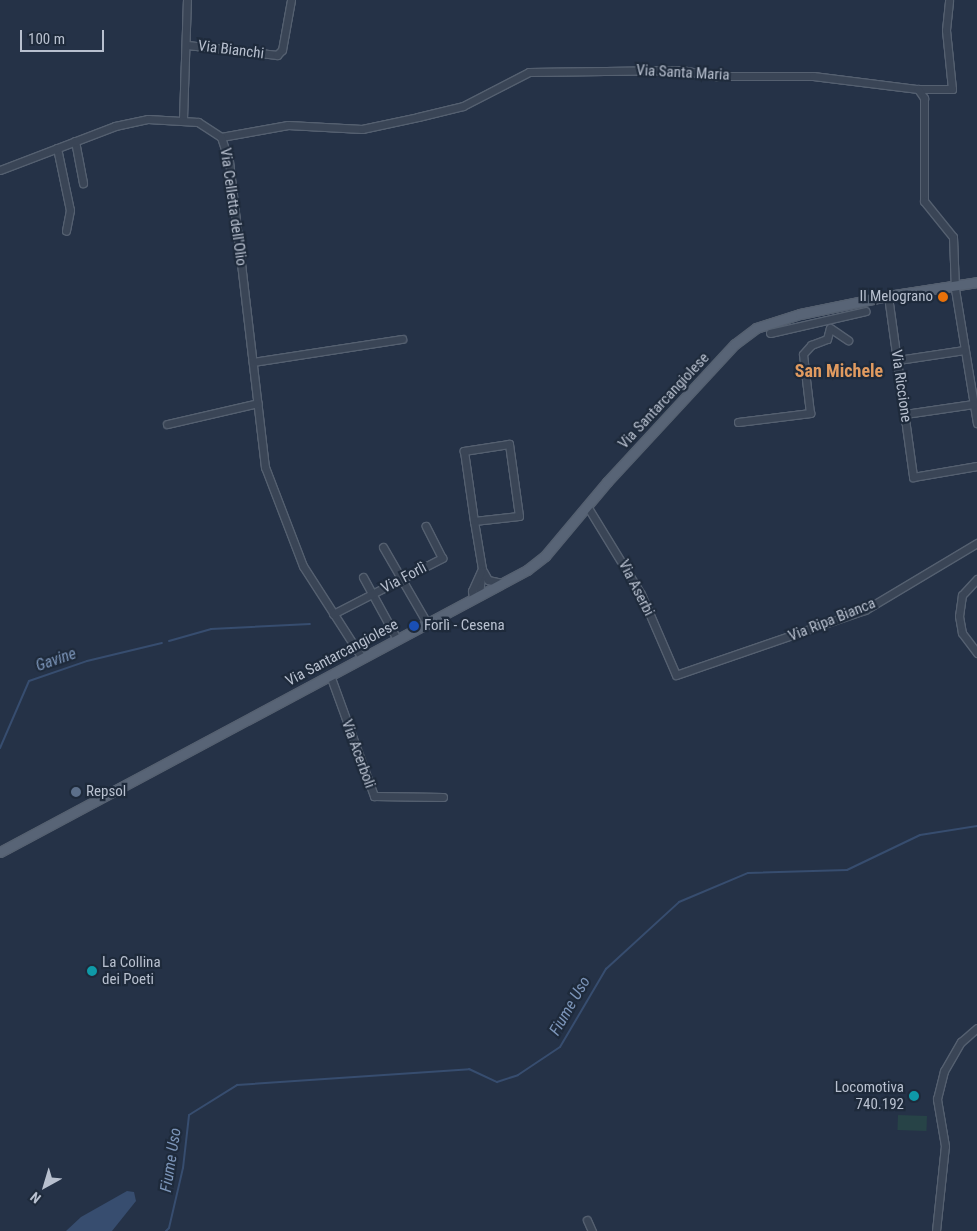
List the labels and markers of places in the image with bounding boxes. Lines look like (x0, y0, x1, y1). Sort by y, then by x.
place label: Il Melograno (859, 288, 933, 306)
marker: Il Melograno (937, 291, 949, 303)
place label: Forlì - Cesena (424, 617, 505, 635)
marker: Forlì - Cesena (408, 620, 420, 632)
place label: Repsol (86, 783, 126, 801)
marker: Repsol (70, 786, 82, 798)
place label: La Collina dei Poeti (102, 953, 161, 988)
marker: La Collina dei Poeti (86, 965, 98, 977)
place label: Locomotiva 740.192 (835, 1078, 904, 1113)
marker: Locomotiva 740.192 (908, 1090, 920, 1102)

